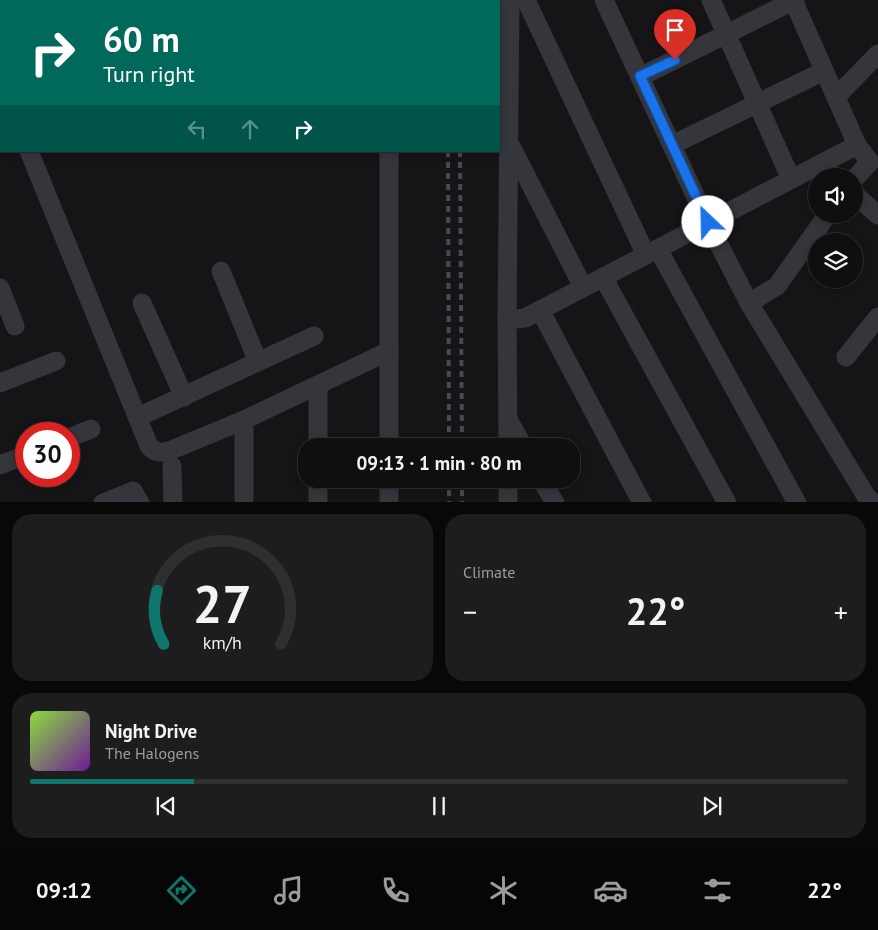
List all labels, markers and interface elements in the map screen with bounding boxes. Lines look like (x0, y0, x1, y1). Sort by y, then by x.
pin (654, 9, 696, 60)
text: 60 m (103, 16, 180, 62)
icon: arrive (661, 16, 689, 44)
icon: right (20, 20, 85, 85)
text: Turn right (103, 60, 195, 88)
icon: left (183, 115, 211, 143)
icon: ahead (236, 115, 264, 143)
icon: right (289, 115, 317, 143)
map controls (808, 168, 863, 288)
button: sound (808, 168, 863, 223)
position arrow (681, 195, 733, 247)
button: layers (808, 233, 863, 288)
speed limit sign: 30 (15, 422, 80, 487)
text: 09:13 · 1 min · 80 m (356, 451, 522, 475)
text: Climate (463, 562, 515, 582)
text: 27 (193, 570, 252, 637)
text: 22° (626, 586, 685, 635)
text: − (463, 593, 477, 630)
text: + (834, 593, 848, 630)
text: km/h (203, 631, 242, 654)
text: Night Drive (105, 719, 197, 743)
text: The Halogens (105, 743, 199, 763)
icon: previous (152, 792, 180, 820)
icon: pause (425, 792, 453, 820)
icon: next (698, 792, 726, 820)
icon: directions (164, 873, 199, 908)
icon: music (271, 873, 306, 908)
icon: phone (378, 873, 413, 908)
icon: climate (486, 873, 521, 908)
icon: car (593, 873, 628, 908)
icon: filters (700, 873, 735, 908)
text: 09:12 (36, 876, 92, 904)
text: 22° (807, 876, 842, 904)

